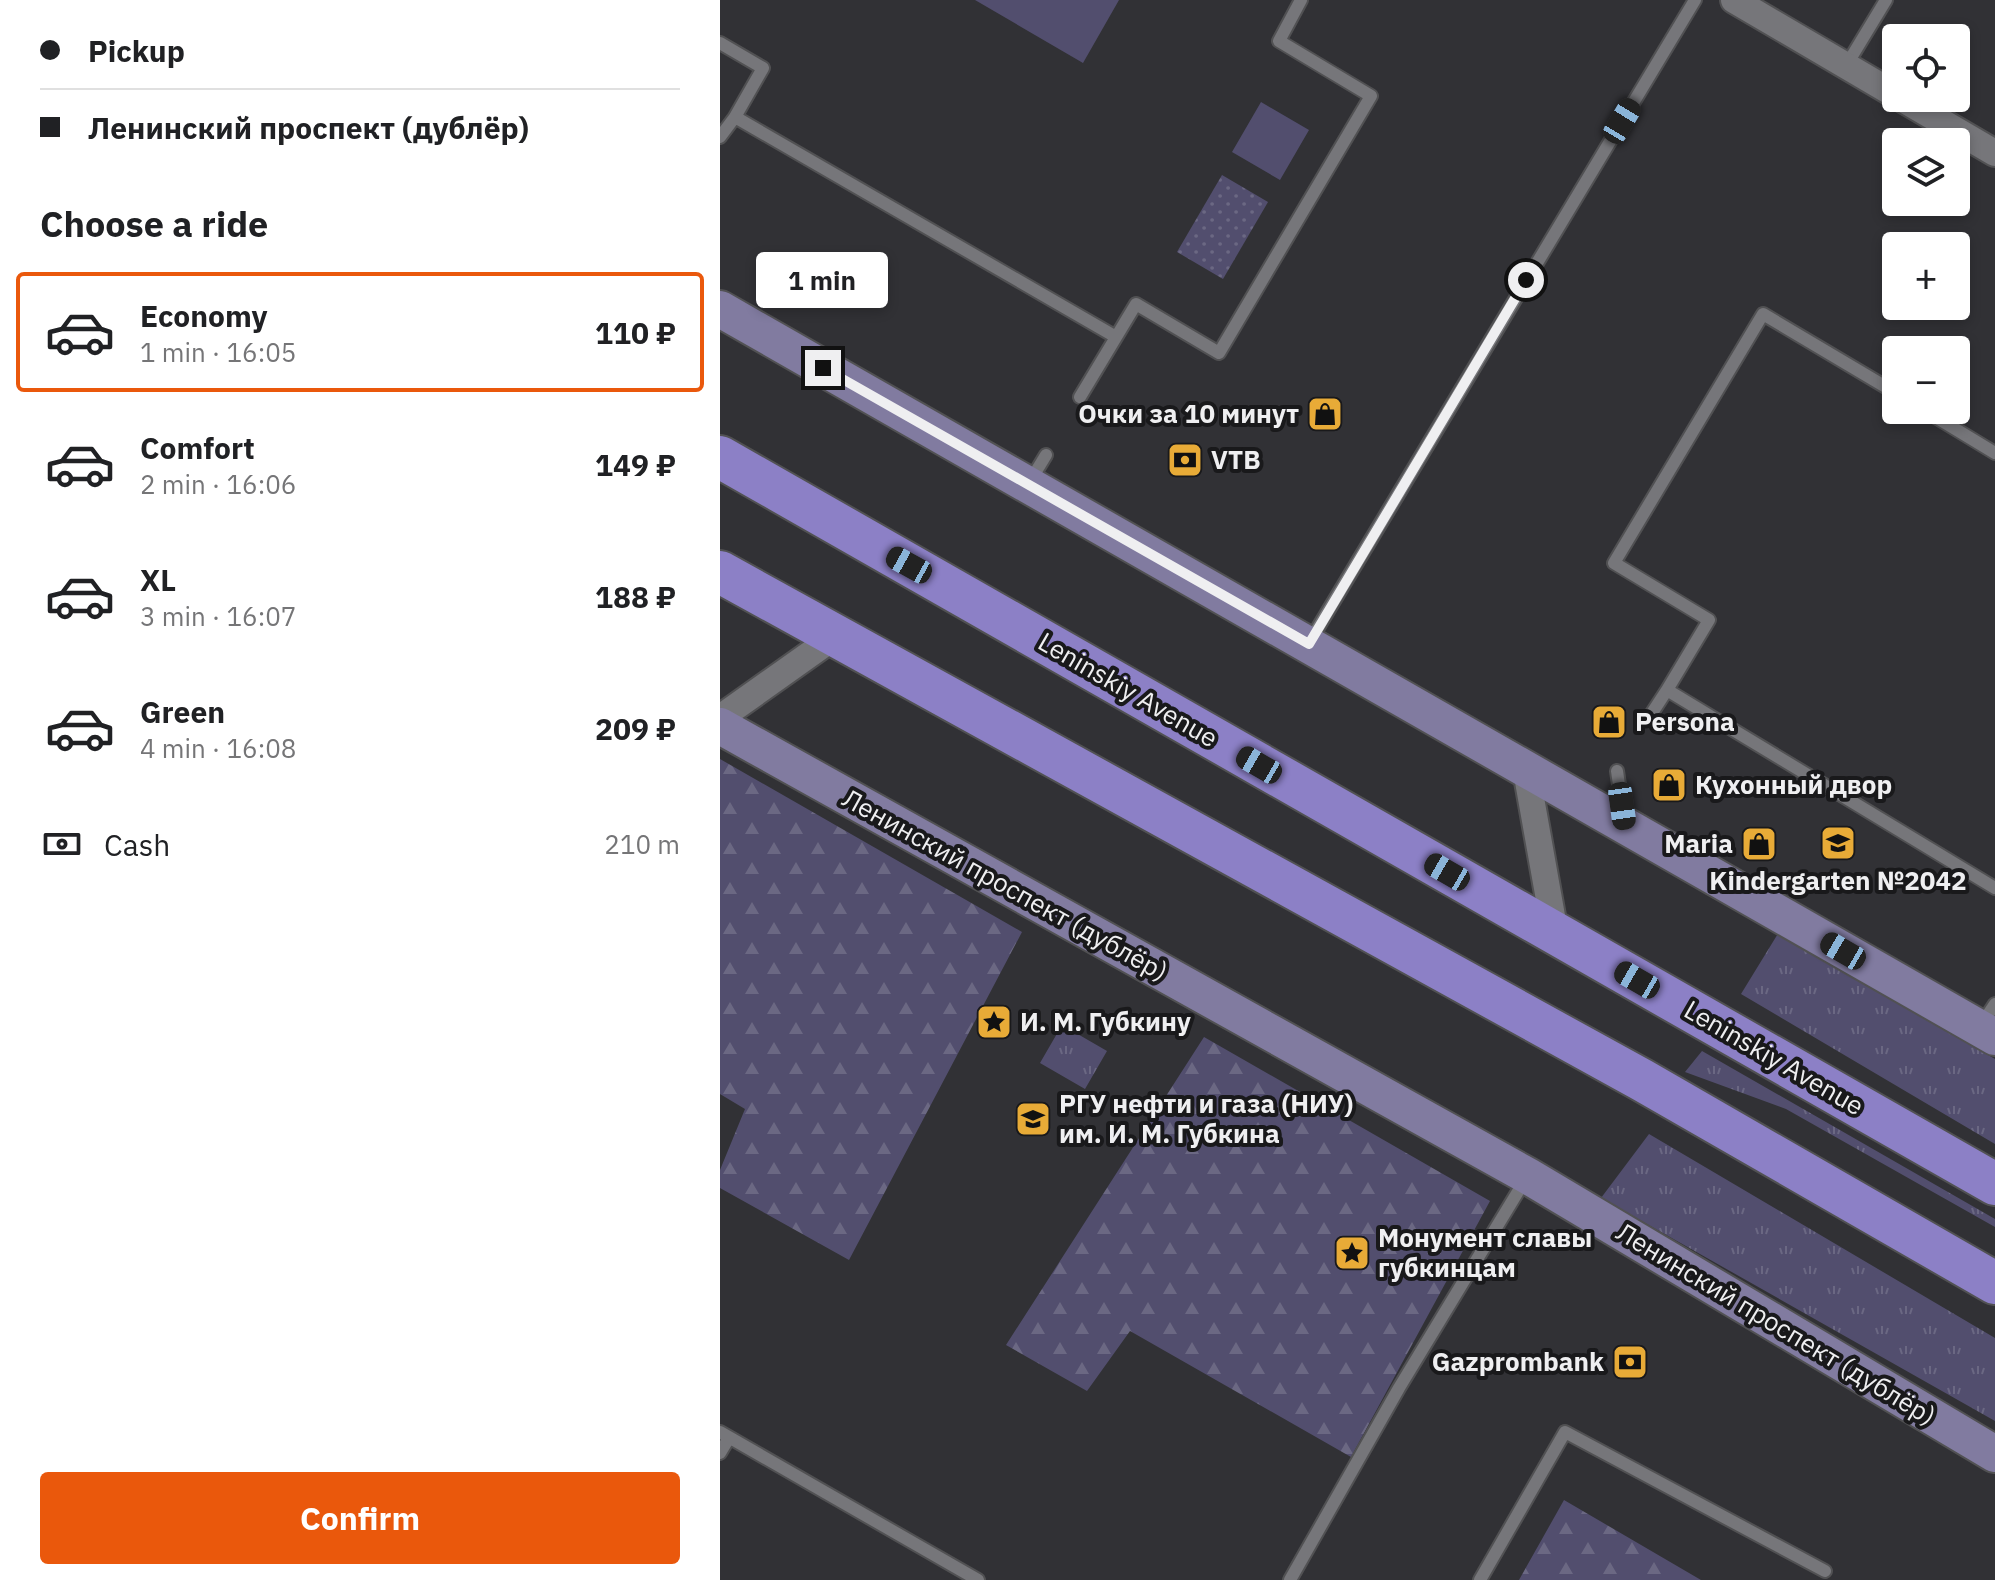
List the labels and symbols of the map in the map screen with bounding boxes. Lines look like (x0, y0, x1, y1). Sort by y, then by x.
car (1599, 94, 1645, 148)
callout: 1 min (757, 252, 889, 308)
route start (1508, 262, 1544, 298)
route end (805, 350, 841, 386)
shop icon: Очки за 10 минут (1306, 395, 1344, 433)
place label: Очки за 10 минут (1078, 396, 1299, 430)
bank icon: VTB (1166, 441, 1204, 479)
place label: VTB (1211, 442, 1261, 476)
car (882, 543, 936, 587)
street label: Leninskiy Avenue (1033, 624, 1224, 754)
shop icon: Persona (1590, 703, 1628, 741)
place label: Persona (1635, 704, 1735, 738)
car (1232, 743, 1286, 787)
shop icon: Кухонный двор (1650, 766, 1688, 804)
place label: Кухонный двор (1695, 767, 1892, 801)
street label: Ленинский проспект (дублёр) (837, 780, 1174, 988)
car (1607, 781, 1637, 831)
school or university icon: Kindergarten №2042 (1819, 824, 1857, 862)
shop icon: Maria (1740, 825, 1778, 863)
place label: Maria (1664, 826, 1733, 860)
car (1420, 850, 1474, 894)
place label: Kindergarten №2042 (1709, 863, 1967, 897)
car (1816, 929, 1870, 973)
car (1610, 958, 1664, 1002)
street label: Leninskiy Avenue (1679, 992, 1870, 1122)
place icon: И. М. Губкину (975, 1003, 1013, 1041)
place label: И. М. Губкину (1020, 1004, 1191, 1038)
place label: РГУ нефти и газа (НИУ) им. И. М. Губкина (1059, 1086, 1353, 1150)
school or university icon: РГУ нефти и газа (НИУ) им. И. М. Губкина (1014, 1100, 1052, 1138)
street label: Ленинский проспект (дублёр) (1611, 1214, 1942, 1432)
place label: Монумент славы губкинцам (1378, 1220, 1592, 1284)
place icon: Монумент славы губкинцам (1333, 1234, 1371, 1272)
bank icon: Gazprombank (1611, 1343, 1649, 1381)
place label: Gazprombank (1432, 1344, 1604, 1378)

